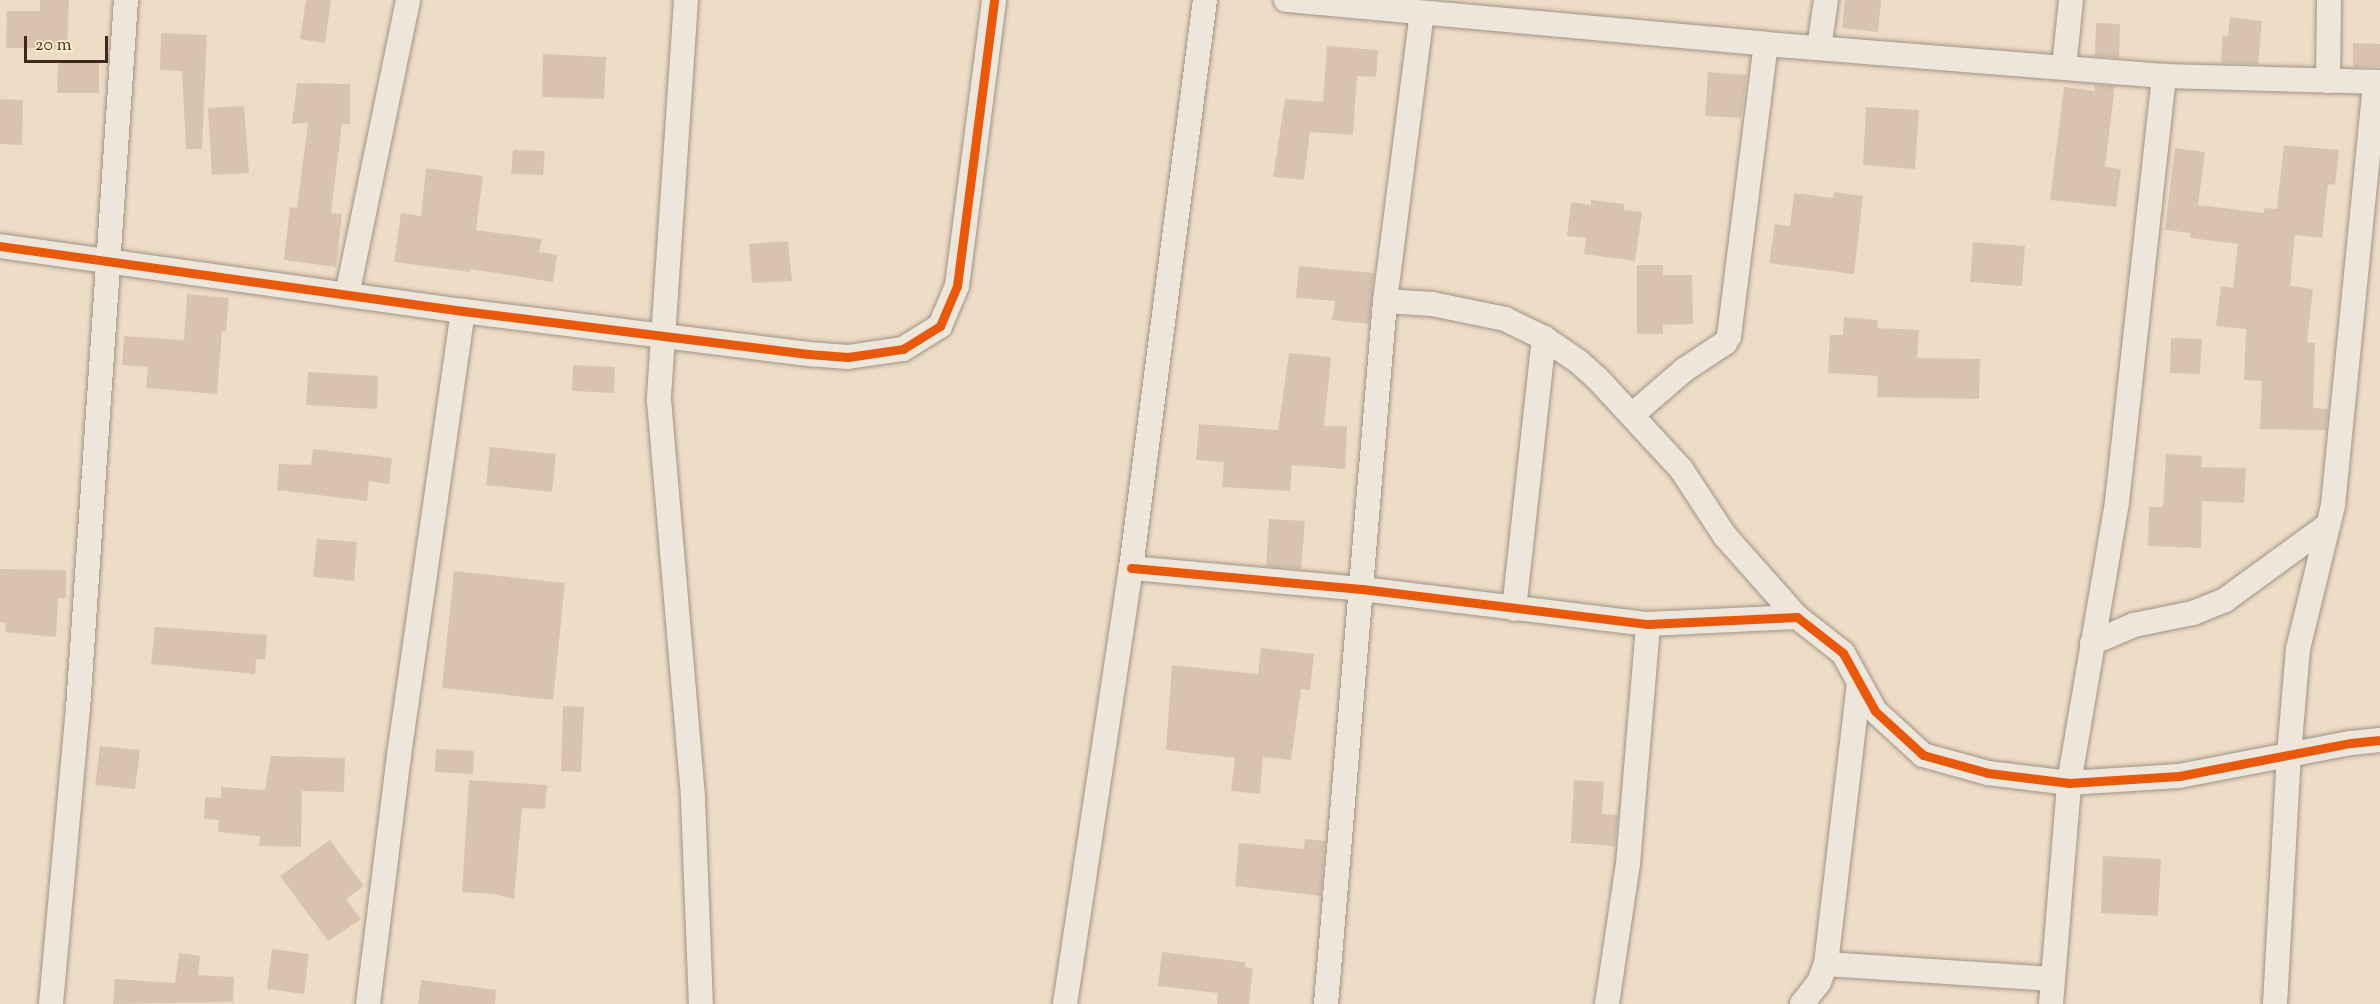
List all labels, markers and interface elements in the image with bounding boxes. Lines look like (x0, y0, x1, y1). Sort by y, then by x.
scale bar (27, 24, 111, 62)
text: 20 m (35, 33, 72, 59)

